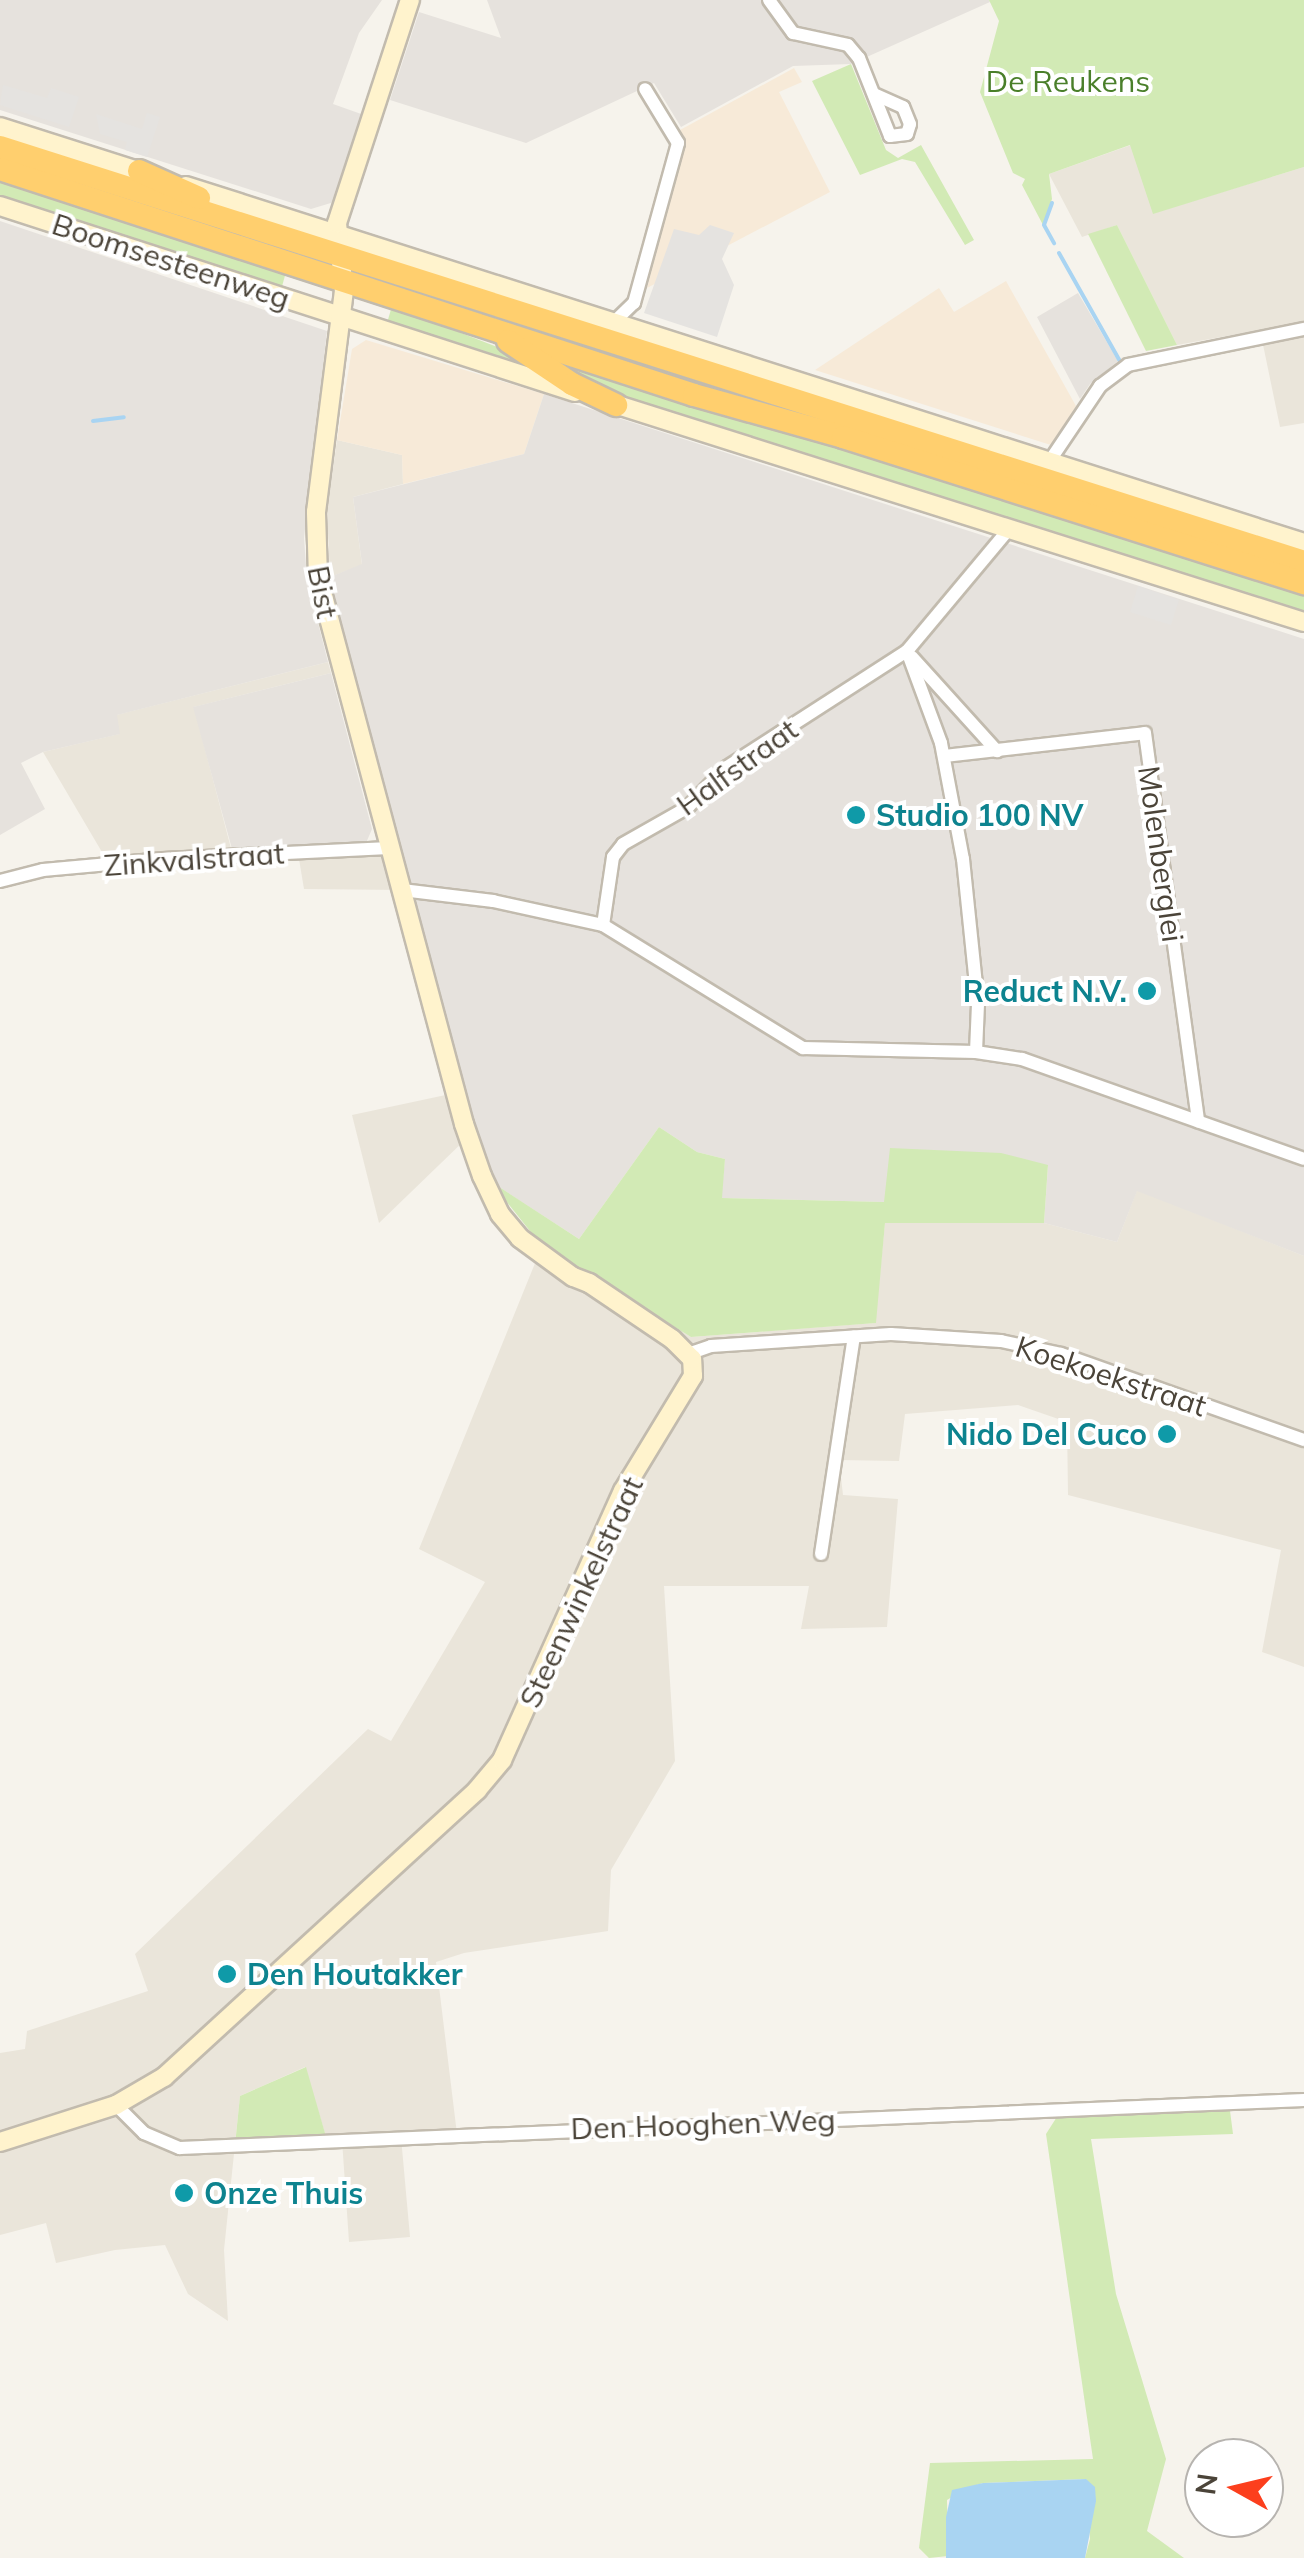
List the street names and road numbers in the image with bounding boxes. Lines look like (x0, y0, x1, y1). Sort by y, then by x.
street label: Boomsesteenweg (48, 206, 294, 316)
street label: Bist (300, 563, 346, 621)
street label: Halfstraat (670, 711, 804, 823)
street label: Molenberglei (1131, 764, 1191, 944)
street label: Zinkvalstraat (103, 835, 285, 883)
street label: Koekoekstraat (1011, 1328, 1211, 1424)
street label: Steenwinkelstraat (512, 1471, 650, 1713)
street label: Den Hooghen Weg (570, 2101, 836, 2147)

